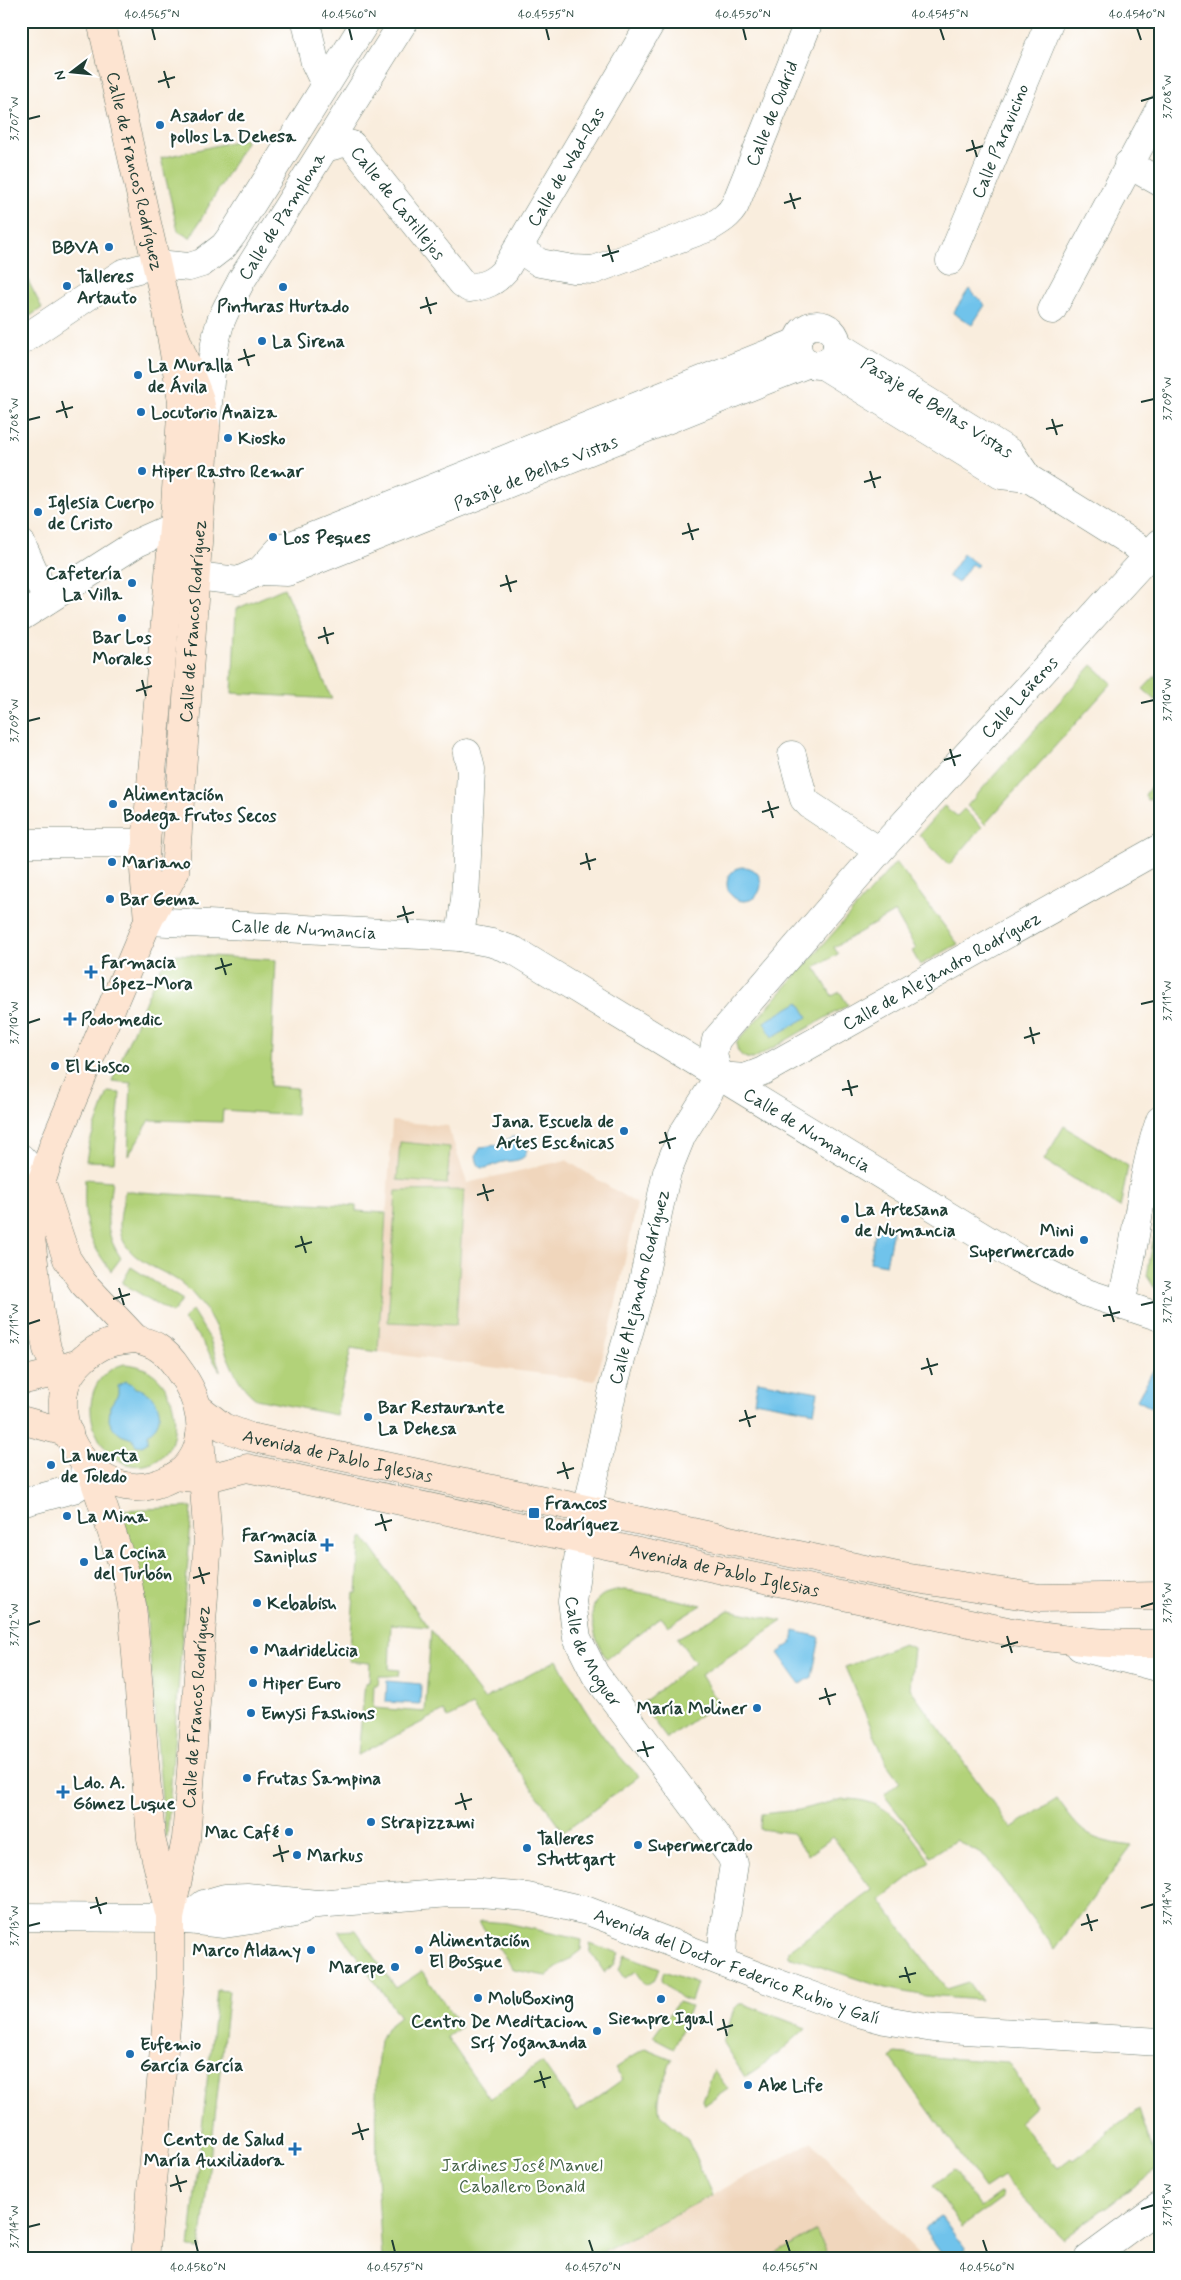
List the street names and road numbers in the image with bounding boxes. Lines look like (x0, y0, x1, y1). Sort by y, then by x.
street label: Calle de Oudrid (741, 57, 805, 170)
street label: Calle de Francos Rodríguez (100, 70, 169, 273)
street label: Calle Paravicino (966, 80, 1036, 203)
street label: Calle de Wad-Ras (522, 103, 611, 232)
street label: Calle de Castillejos (345, 142, 450, 266)
street label: Calle de Pamplona (233, 147, 332, 285)
street label: Pasaje de Bellas Vistas (856, 352, 1017, 464)
street label: Pasaje de Bellas Vistas (451, 430, 622, 517)
street label: Calle de Francos Rodríguez (174, 519, 213, 724)
street label: Calle Leñeros (976, 651, 1064, 744)
street label: Calle de Alejandro Rodríguez (838, 906, 1046, 1037)
street label: Calle de Numancia (230, 914, 377, 946)
street label: Calle de Numancia (738, 1082, 875, 1179)
street label: Calle Alejandro Rodríguez (604, 1187, 676, 1387)
street label: Avenida de Pablo Iglesias (239, 1424, 435, 1489)
street label: Avenida de Pablo Iglesias (627, 1539, 822, 1603)
street label: Calle de Moguer (558, 1595, 627, 1713)
street label: Calle de Francos Rodríguez (177, 1605, 216, 1809)
street label: Avenida del Doctor Federico Rubio y Galí (590, 1903, 882, 2031)

